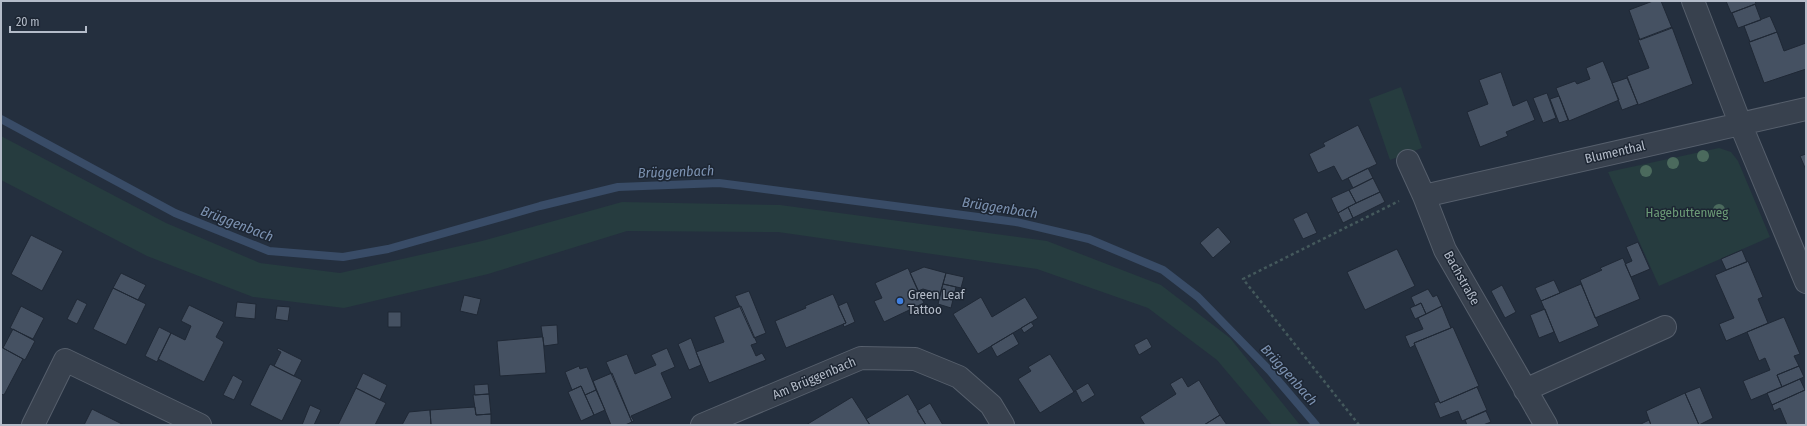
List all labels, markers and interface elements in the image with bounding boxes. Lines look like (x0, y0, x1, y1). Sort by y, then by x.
scale bar (10, 8, 86, 34)
text: 20 m (16, 15, 40, 29)
street label: Blumenthal (1583, 138, 1647, 166)
water label: Brüggenbach (638, 162, 714, 182)
water label: Brüggenbach (961, 194, 1039, 222)
water label: Brüggenbach (198, 202, 276, 246)
park label: Hagebuttenweg (1646, 205, 1729, 220)
street label: Bachstraße (1441, 248, 1483, 308)
place label: Green Leaf Tattoo (908, 287, 966, 317)
marker: Green Leaf Tattoo (895, 296, 905, 306)
water label: Brüggenbach (1257, 341, 1321, 409)
street label: Am Brüggenbach (770, 354, 858, 402)

